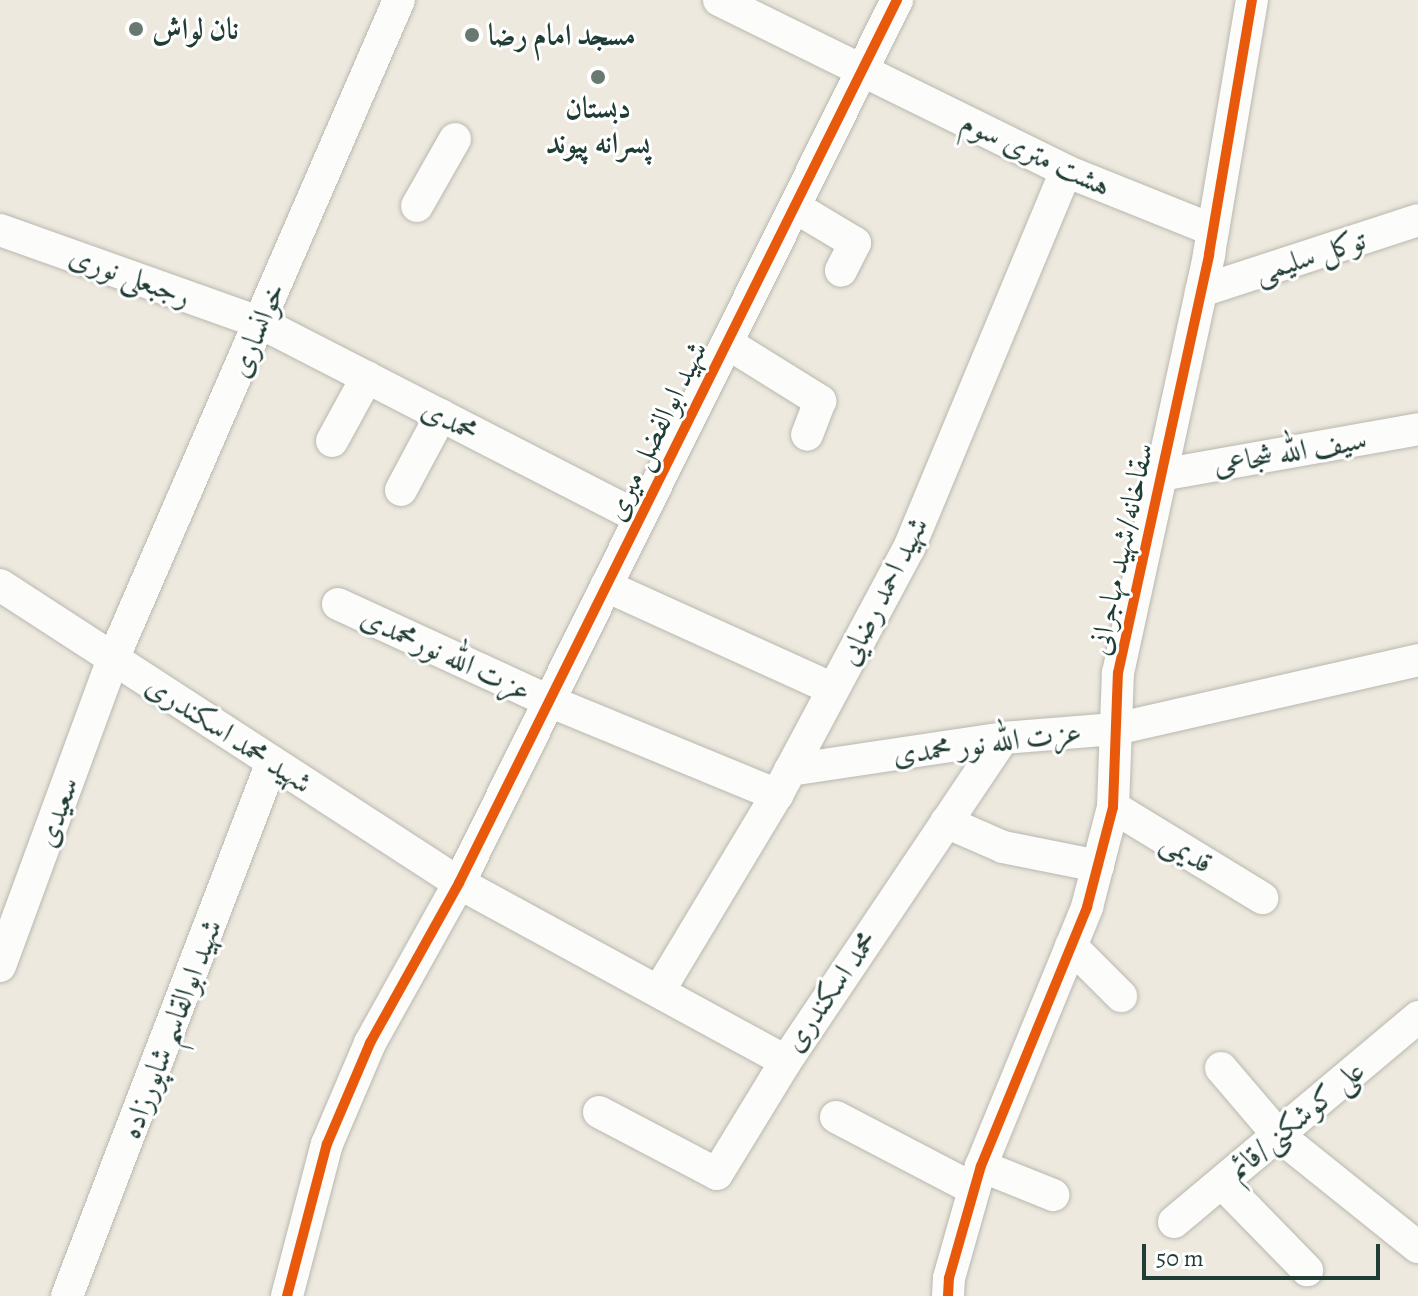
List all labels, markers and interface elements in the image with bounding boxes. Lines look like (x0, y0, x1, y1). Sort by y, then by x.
place label: نان لواش (152, 11, 239, 47)
place label: مسجد امام رضا (488, 17, 636, 53)
marker: نان لواش (127, 20, 145, 38)
marker: مسجد امام رضا (463, 26, 481, 44)
marker: دبستان پسرانه پیوند (589, 68, 607, 86)
place label: دبستان پسرانه پیوند (546, 90, 650, 160)
street label: هشت متری سوم (955, 104, 1117, 204)
street label: توکل سلیمی (1250, 221, 1370, 291)
street label: رجبعلی نوری (64, 237, 196, 315)
street label: خوانساری (221, 277, 293, 383)
street label: شهید ابوالفضل میری (597, 335, 715, 527)
street label: محمدی (416, 391, 484, 449)
street label: سیف الله شجاعی (1211, 421, 1369, 483)
street label: سقاخانه/شهید مهاجرانی (1081, 439, 1161, 659)
street label: شهید احمد رضایی (830, 511, 936, 671)
street label: عزت الله نورمحمدی (355, 599, 537, 709)
street label: شهید محمد اسکندری (139, 667, 319, 801)
street label: عزت الله نور محمدی (891, 714, 1083, 772)
street label: سعیدی (28, 772, 86, 852)
street label: قدیمی (1155, 823, 1219, 881)
street label: شهید ابوالقاسم شاپورزاده (113, 914, 229, 1144)
street label: محمد اسکندری (775, 924, 885, 1058)
street label: علی کوشکنی/قائم (1220, 1052, 1372, 1188)
scale bar (1146, 1228, 1384, 1278)
text: 50 m (1156, 1242, 1204, 1274)

